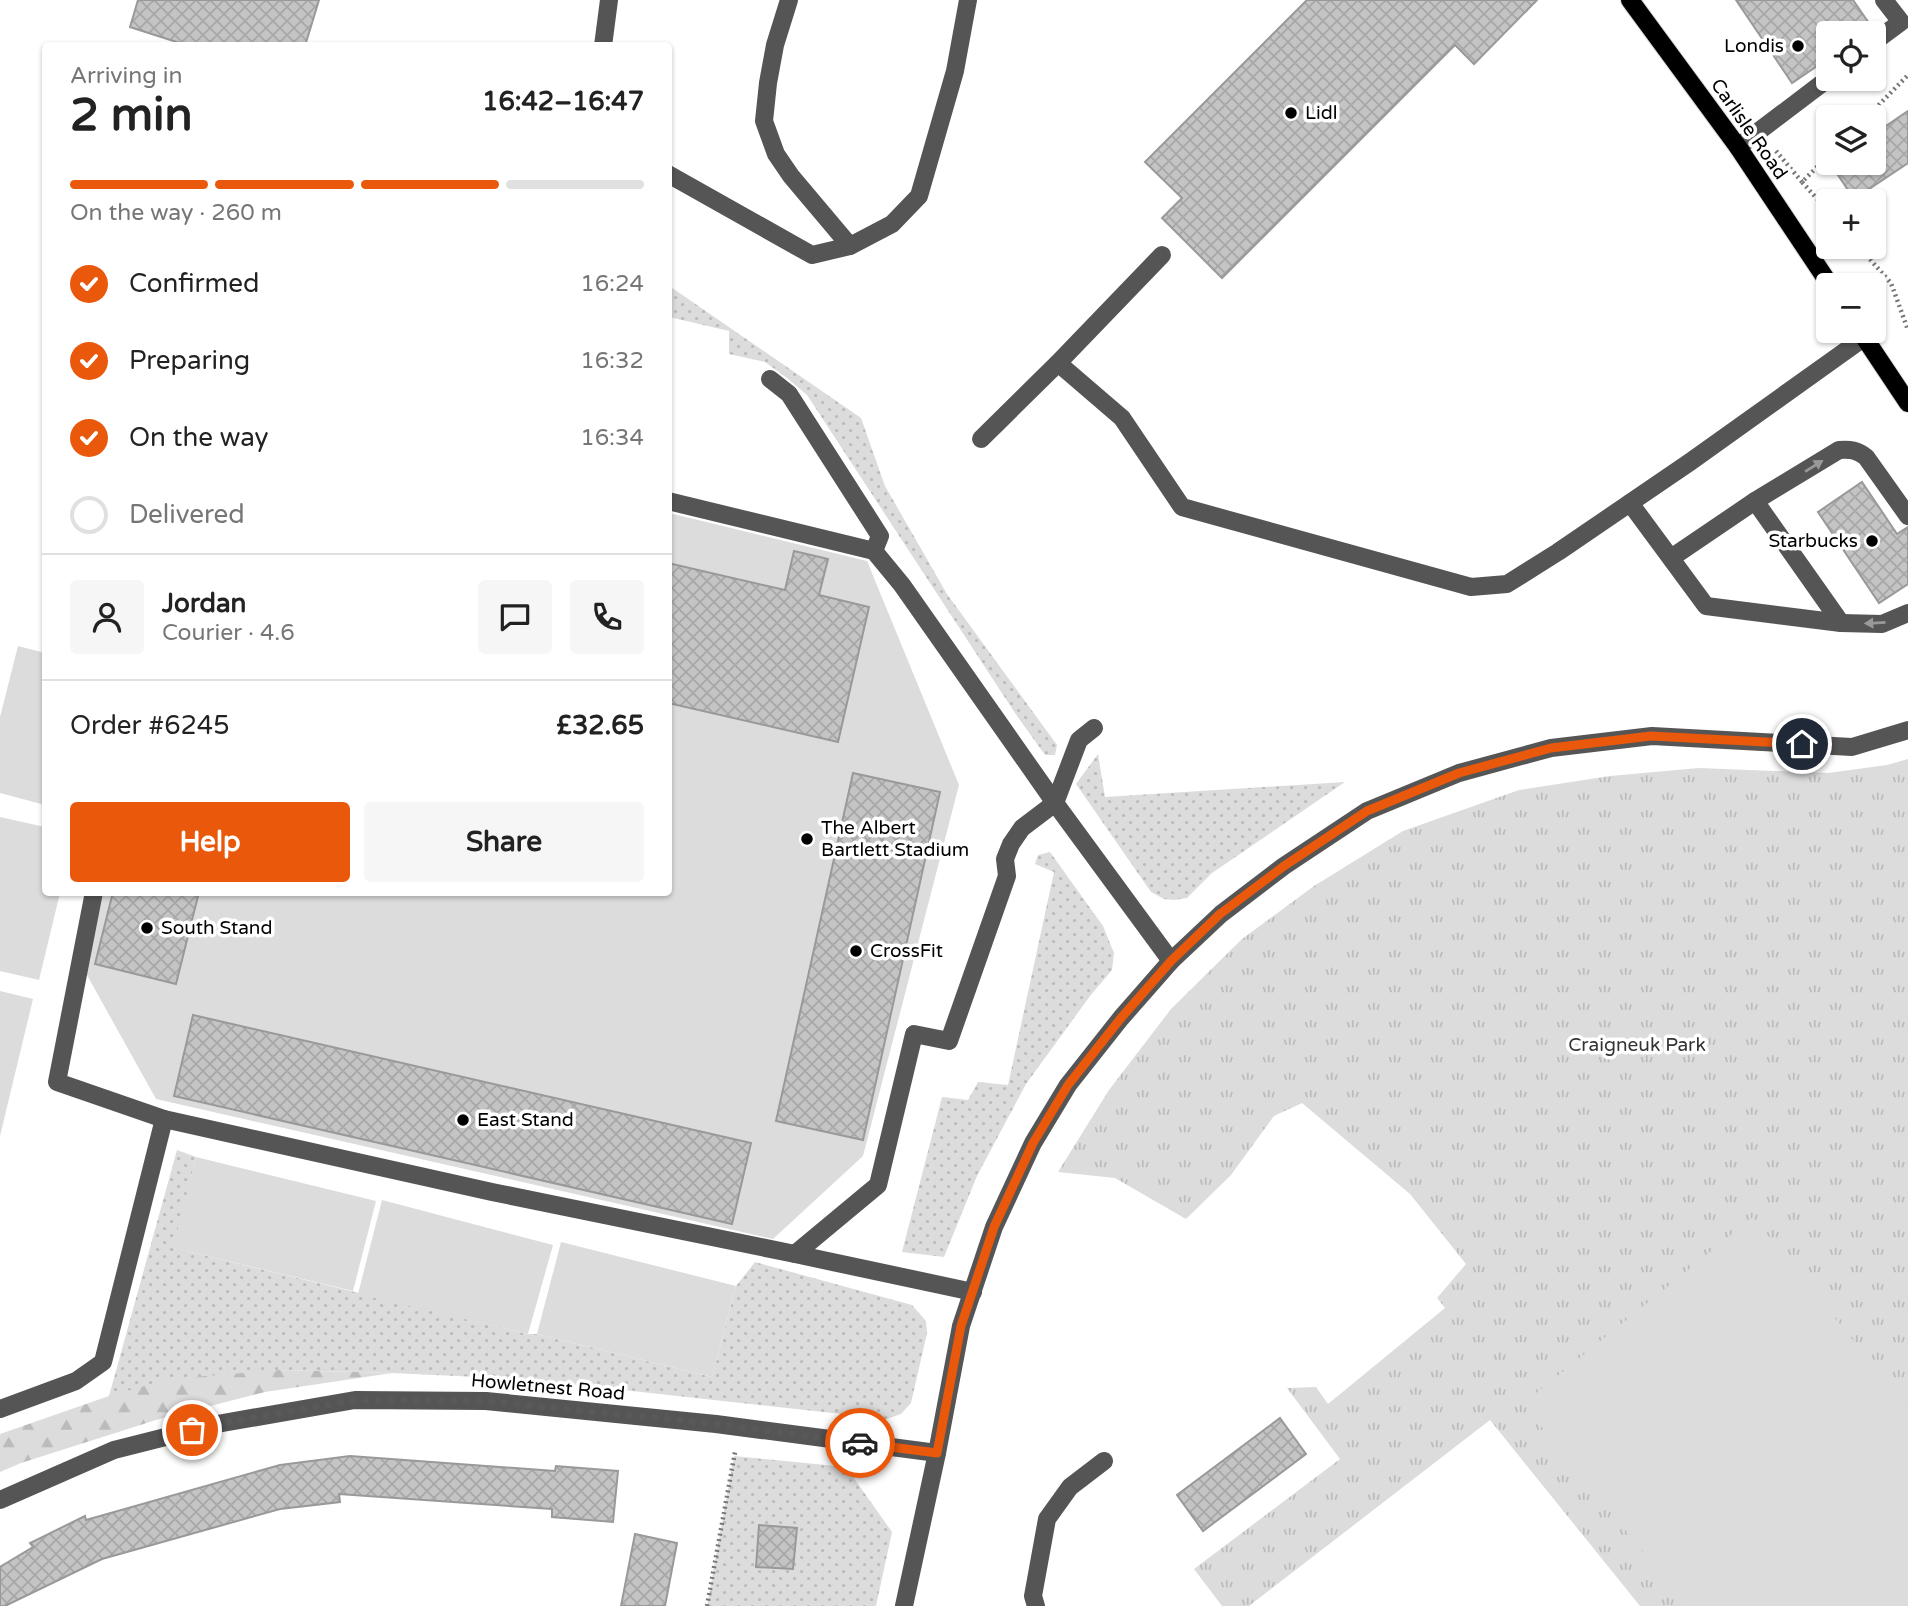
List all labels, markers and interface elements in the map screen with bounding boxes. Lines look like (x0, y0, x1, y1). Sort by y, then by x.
map controls (1816, 21, 1886, 343)
button: locate (1816, 21, 1886, 91)
place label: Londis (1724, 35, 1784, 57)
marker: Londis (1790, 38, 1806, 54)
text: Arriving in (70, 62, 183, 90)
street label: Carlisle Road (1706, 74, 1792, 184)
text: 16:42–16:47 (482, 86, 644, 117)
text: 2 min (70, 88, 193, 143)
place label: Lidl (1305, 102, 1337, 124)
marker: Lidl (1283, 105, 1299, 121)
button: layers (1816, 105, 1886, 175)
button: + (1816, 189, 1886, 259)
text: On the way · 260 m (70, 199, 282, 227)
icon: check (70, 265, 108, 303)
text: Confirmed (129, 268, 259, 299)
text: 16:24 (580, 270, 644, 298)
button: − (1816, 273, 1886, 343)
icon: check (70, 342, 108, 380)
text: Preparing (129, 345, 250, 376)
text: 16:32 (580, 347, 644, 375)
icon: check (70, 419, 108, 457)
text: On the way (129, 422, 269, 453)
text: 16:34 (580, 424, 644, 452)
one-way arrow (1804, 459, 1823, 472)
text: Delivered (129, 499, 245, 530)
place label: Starbucks (1768, 530, 1858, 552)
marker: Starbucks (1864, 533, 1880, 549)
button: person (70, 580, 144, 654)
button: chat (478, 580, 552, 654)
button: phone (570, 580, 644, 654)
text: Jordan (162, 588, 246, 619)
one-way arrow (1864, 617, 1886, 628)
text: Courier · 4.6 (162, 619, 295, 647)
text: Order #6245 (70, 710, 230, 741)
text: £32.65 (556, 710, 644, 741)
pin (1772, 714, 1832, 774)
icon: home (1783, 725, 1821, 763)
button: Help (70, 802, 350, 882)
button: Share (364, 802, 644, 882)
place label: The Albert Bartlett Stadium (821, 817, 969, 861)
marker: The Albert Bartlett Stadium (799, 831, 815, 847)
place label: South Stand (161, 917, 272, 939)
marker: South Stand (139, 920, 155, 936)
place label: CrossFit (870, 940, 943, 962)
marker: CrossFit (848, 943, 864, 959)
park label: Craigneuk Park (1568, 1034, 1706, 1056)
place label: East Stand (477, 1109, 574, 1131)
marker: East Stand (455, 1112, 471, 1128)
street label: Howletnest Road (470, 1369, 626, 1405)
pin (162, 1400, 222, 1460)
courier (825, 1408, 895, 1478)
icon: bag (173, 1411, 211, 1449)
icon: car (841, 1424, 879, 1462)

